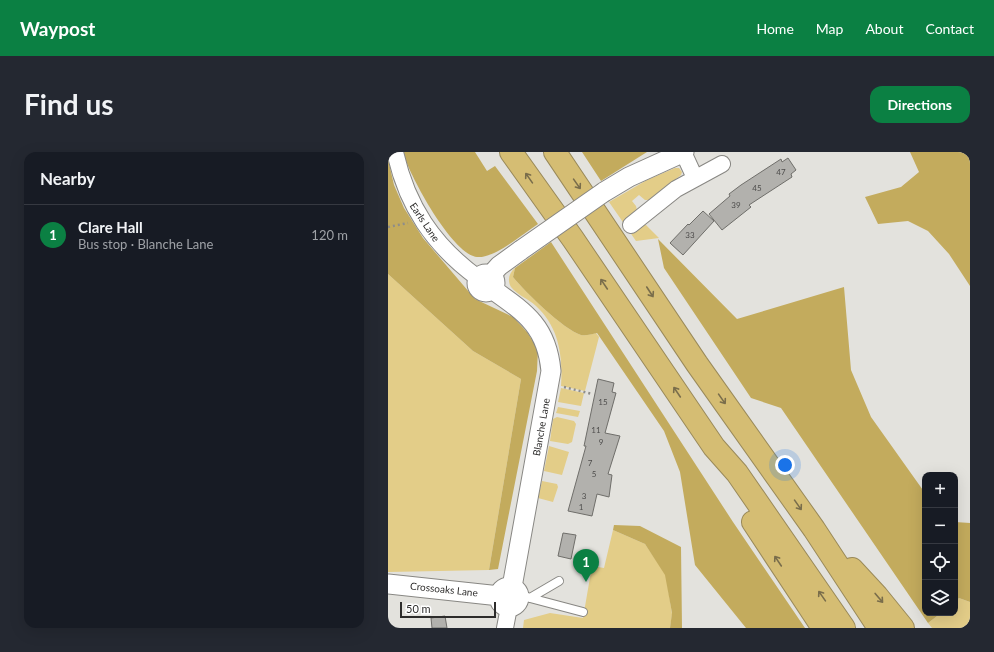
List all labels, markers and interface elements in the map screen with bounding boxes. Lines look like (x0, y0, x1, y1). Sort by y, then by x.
text: Waypost (20, 17, 95, 40)
text: Home (756, 20, 794, 37)
text: Map (816, 20, 843, 37)
text: About (865, 20, 903, 37)
text: Contact (925, 20, 974, 37)
button: Directions (870, 86, 970, 123)
text: Find us (24, 87, 114, 121)
house number: 47 (776, 167, 786, 177)
text: Nearby (40, 168, 95, 189)
one-way arrow (525, 172, 533, 183)
one-way arrow (573, 178, 581, 189)
house number: 45 (752, 183, 762, 193)
street label: Earls Lane (408, 200, 442, 244)
house number: 39 (731, 200, 741, 210)
text: Clare Hall (78, 218, 143, 236)
text: 1 (49, 227, 57, 243)
text: 120 m (311, 227, 348, 243)
house number: 33 (685, 230, 695, 240)
text: Bus stop · Blanche Lane (78, 236, 213, 252)
one-way arrow (600, 279, 608, 290)
one-way arrow (646, 286, 654, 298)
one-way arrow (673, 386, 681, 397)
one-way arrow (718, 394, 727, 405)
street label: Blanche Lane (530, 397, 552, 457)
house number: 15 (598, 397, 608, 407)
house number: 11 (591, 425, 601, 435)
house number: 9 (599, 437, 604, 447)
your location (775, 455, 795, 475)
house number: 7 (588, 458, 593, 468)
house number: 5 (592, 469, 597, 479)
map controls (922, 472, 958, 616)
button: + (922, 472, 958, 508)
house number: 3 (582, 491, 587, 501)
one-way arrow (794, 500, 802, 511)
house number: 1 (579, 502, 584, 512)
button: − (922, 508, 958, 544)
button: locate (922, 544, 958, 580)
pin: 1 (573, 549, 599, 582)
one-way arrow (774, 555, 782, 566)
street label: Crossoaks Lane (410, 579, 478, 599)
button: layers (922, 580, 958, 616)
one-way arrow (818, 591, 826, 602)
one-way arrow (875, 593, 884, 603)
scale bar (400, 600, 496, 619)
text: 50 m (406, 602, 431, 615)

